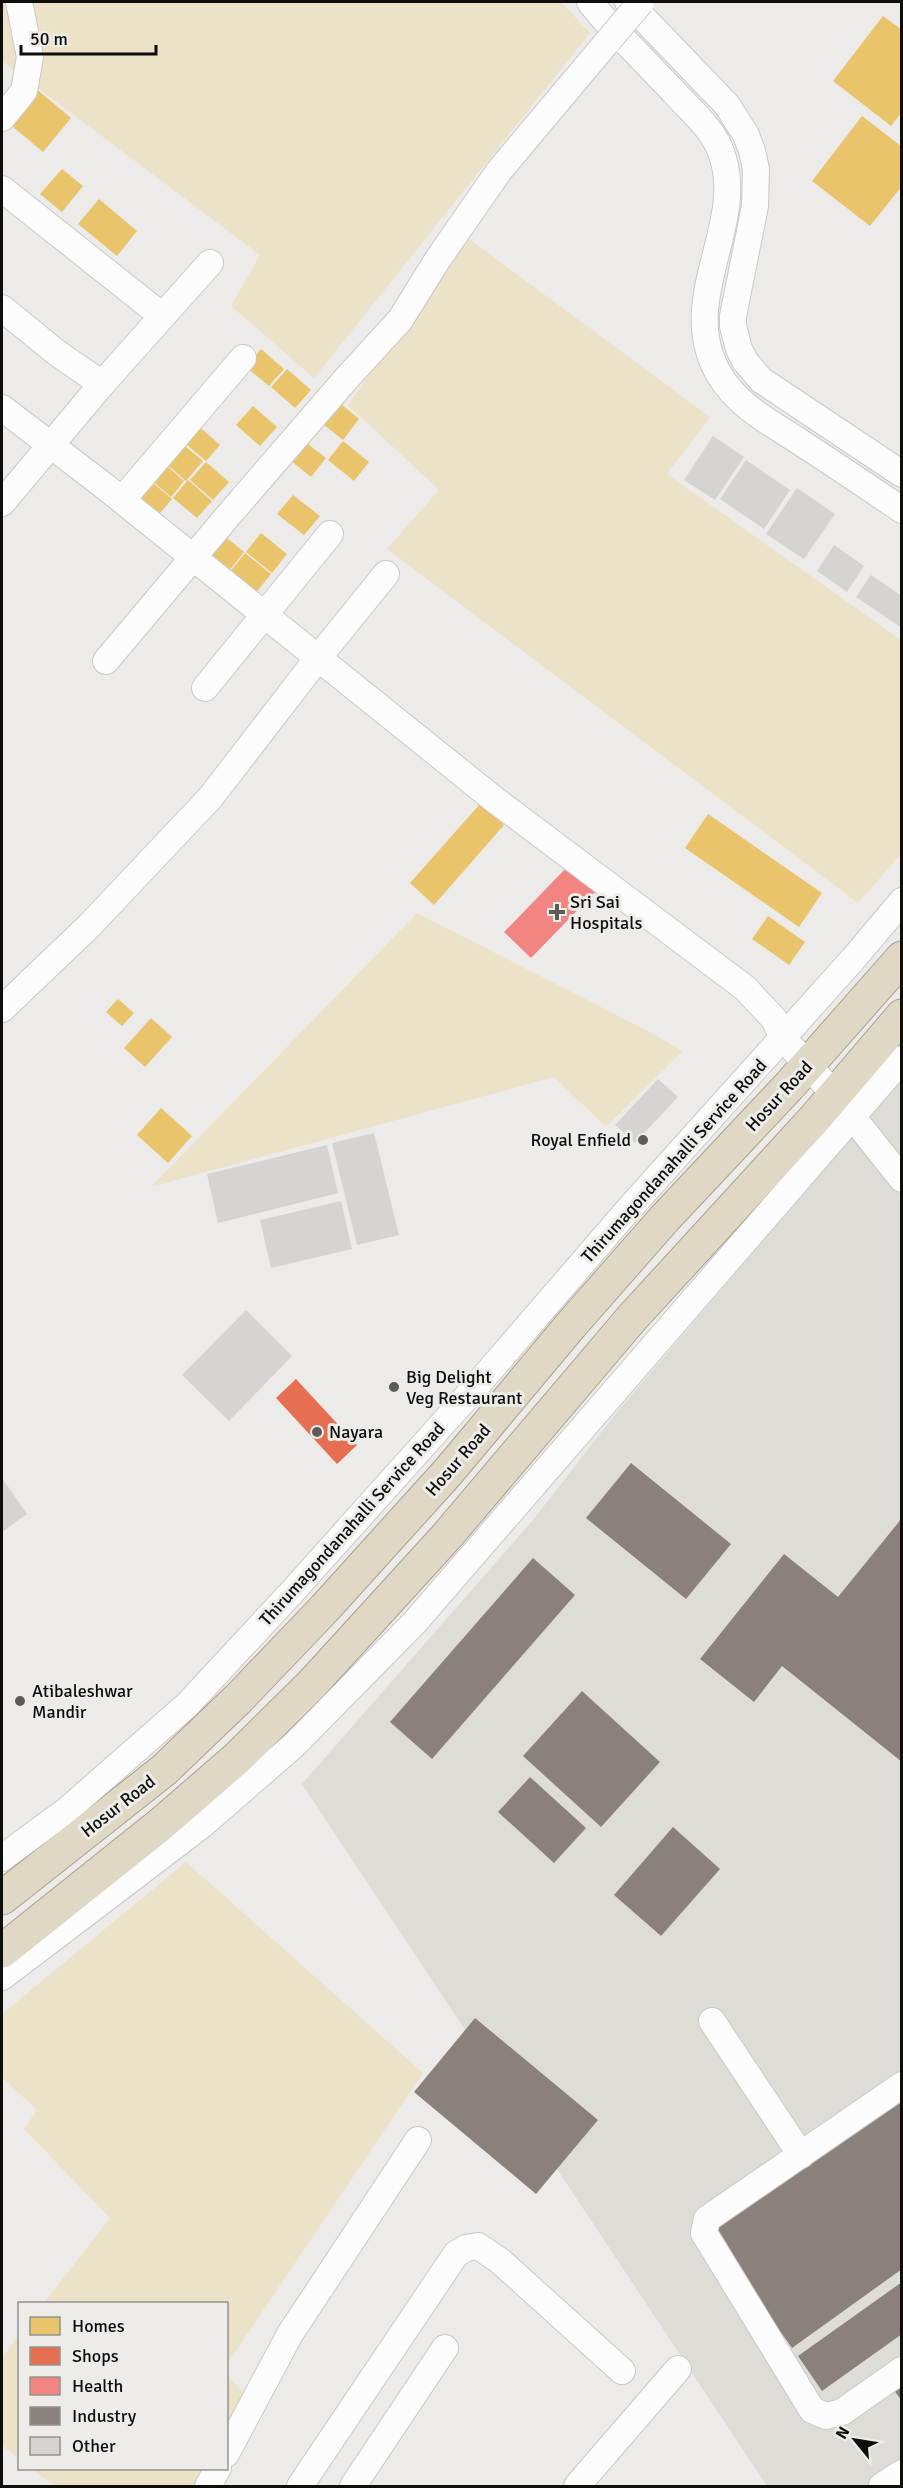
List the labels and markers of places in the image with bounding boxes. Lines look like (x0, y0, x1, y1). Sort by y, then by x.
place label: Sri Sai Hospitals (570, 891, 642, 934)
marker: Sri Sai Hospitals (548, 903, 566, 921)
place label: Royal Enfield (531, 1129, 631, 1151)
marker: Royal Enfield (636, 1133, 650, 1147)
place label: Big Delight Veg Restaurant (406, 1366, 522, 1409)
marker: Big Delight Veg Restaurant (387, 1380, 401, 1394)
place label: Nayara (329, 1421, 383, 1443)
marker: Nayara (310, 1425, 324, 1439)
place label: Atibaleshwar Mandir (32, 1680, 133, 1723)
marker: Atibaleshwar Mandir (13, 1694, 27, 1708)

